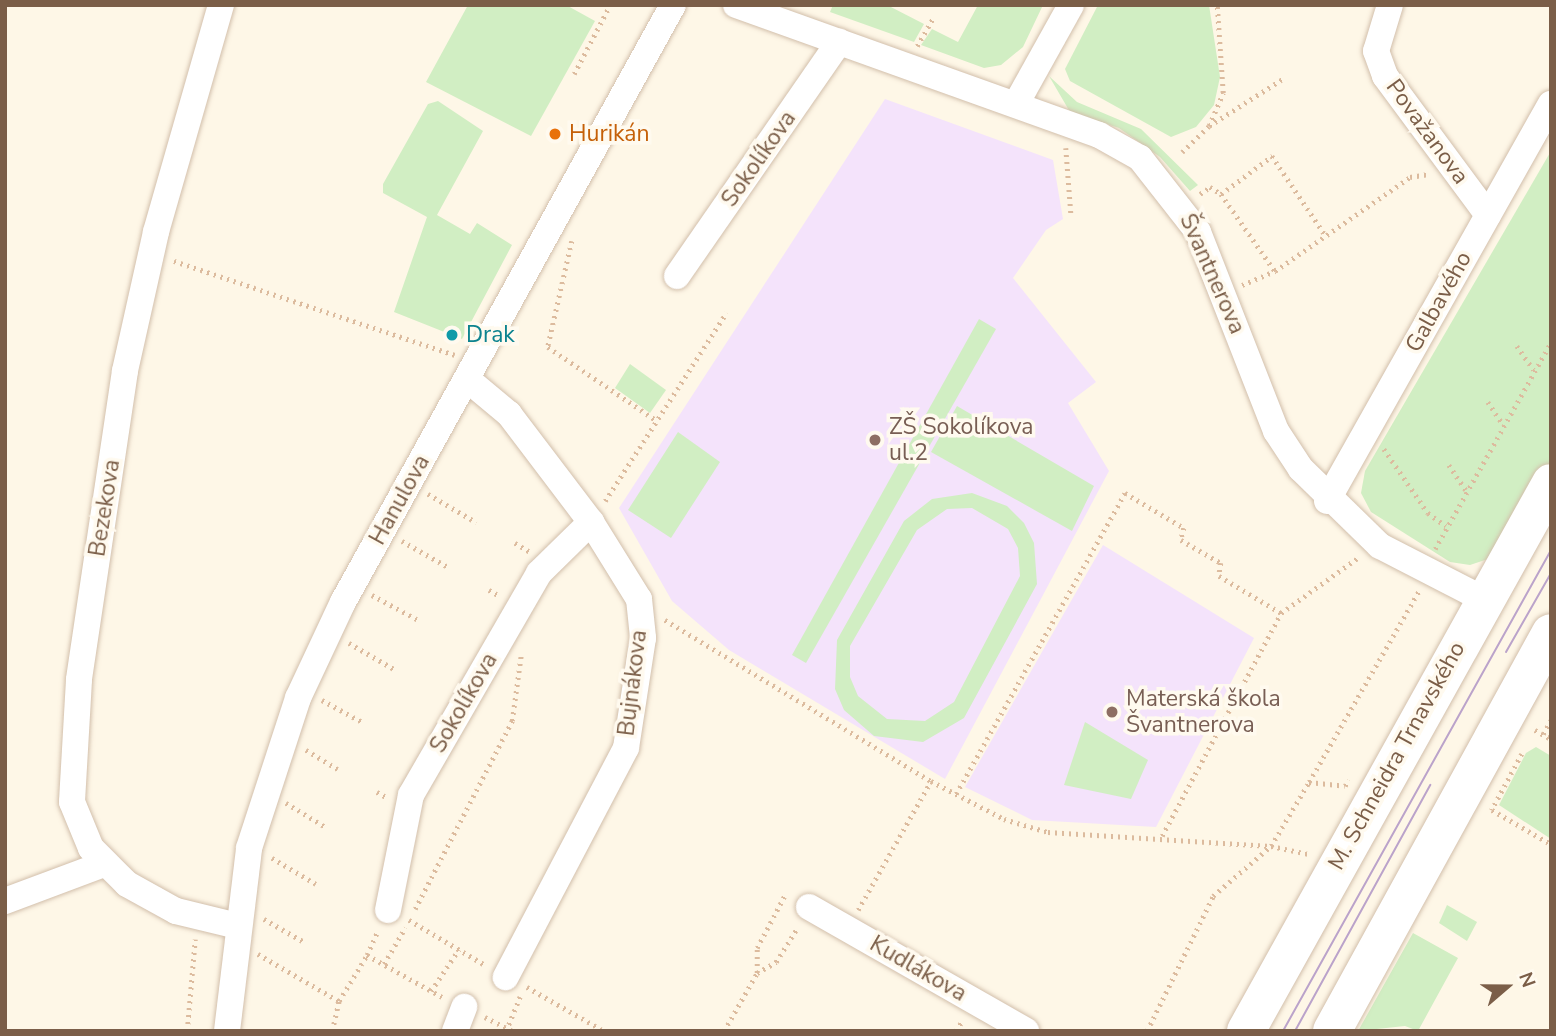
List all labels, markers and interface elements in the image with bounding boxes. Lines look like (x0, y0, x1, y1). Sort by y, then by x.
street label: Považanova (1380, 74, 1474, 190)
street label: Sokolíkova (716, 106, 802, 212)
place label: Hurikán (569, 120, 650, 148)
marker: Hurikán (547, 126, 563, 142)
street label: Švantnerova (1173, 210, 1251, 338)
street label: Galbavého (1400, 247, 1478, 357)
place label: Drak (466, 321, 515, 349)
marker: Drak (444, 327, 460, 343)
place label: ZŠ Sokolíkova ul.2 (889, 413, 1033, 467)
marker: ZŠ Sokolíkova ul.2 (867, 432, 883, 448)
street label: Hanulova (364, 450, 436, 550)
street label: Bezekova (84, 457, 126, 559)
street label: Bujnákova (613, 628, 653, 738)
street label: M. Schneidra Trnavského (1323, 637, 1471, 875)
street label: Sokolíkova (424, 648, 504, 758)
place label: Materská škola Švantnerova (1126, 685, 1281, 739)
marker: Materská škola Švantnerova (1104, 704, 1120, 720)
street label: Kudlákova (865, 930, 971, 1008)
north arrow (1472, 952, 1542, 1022)
text: N (1512, 969, 1541, 991)

